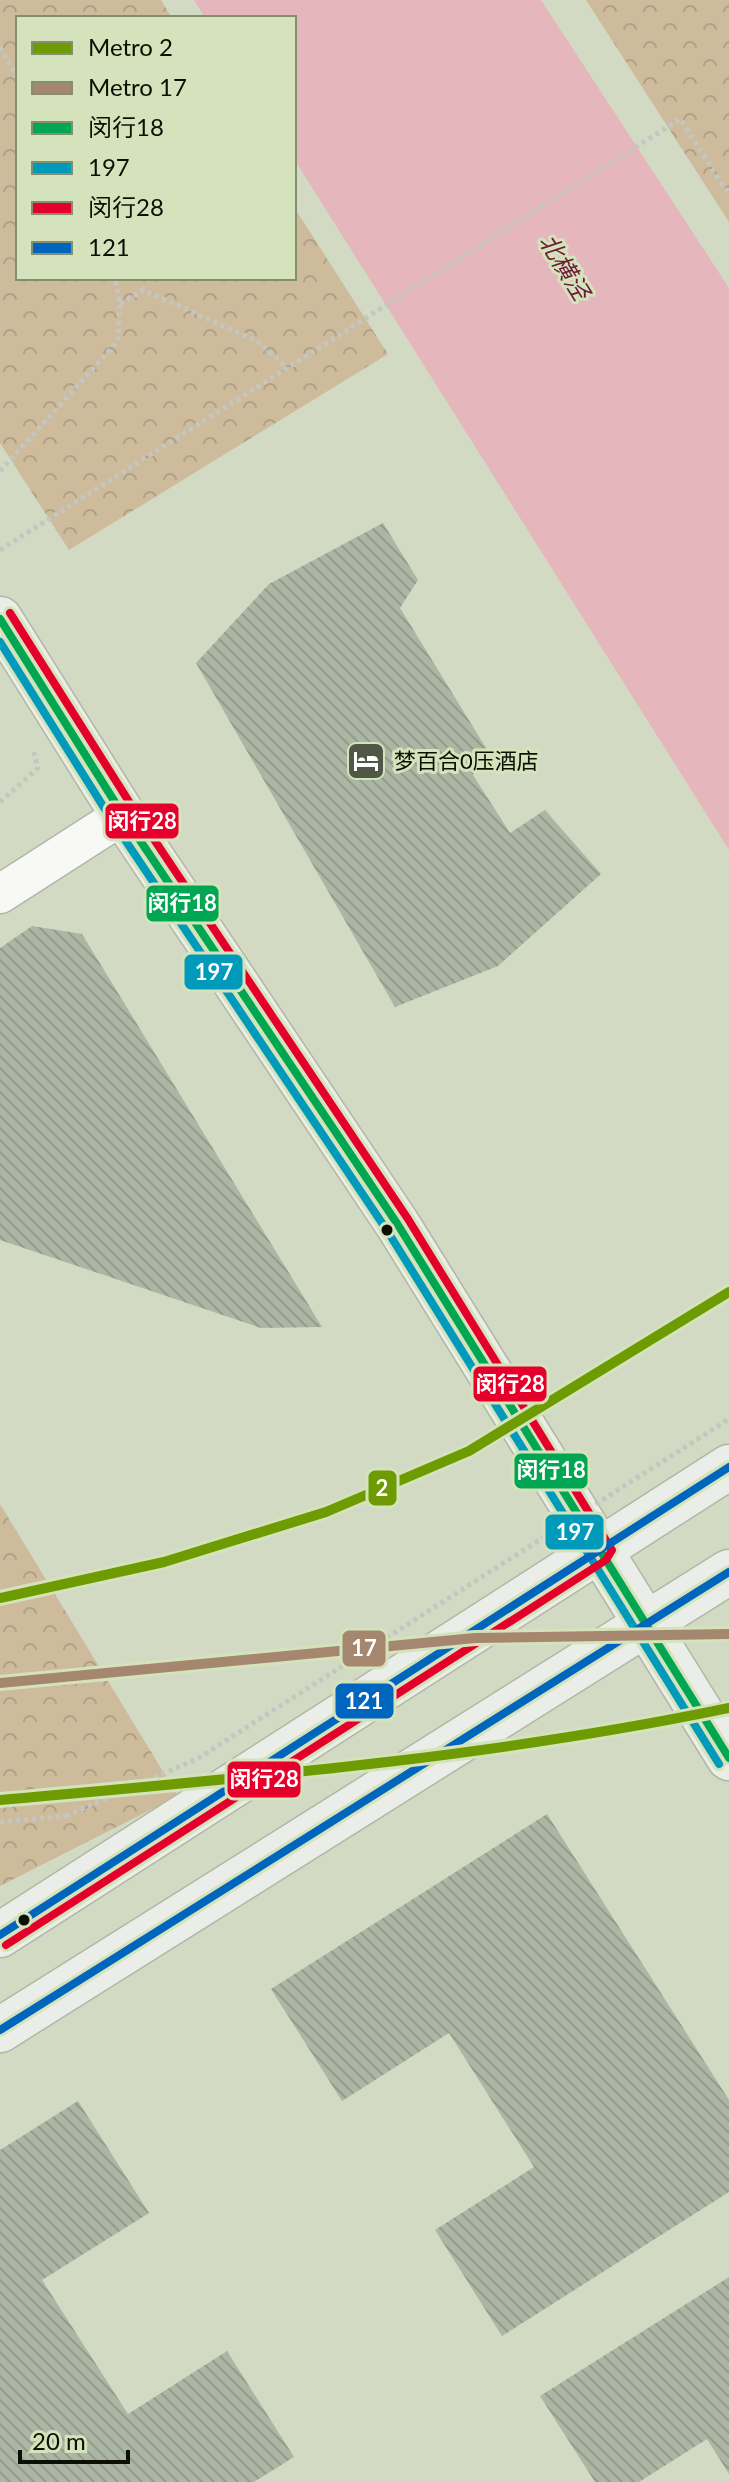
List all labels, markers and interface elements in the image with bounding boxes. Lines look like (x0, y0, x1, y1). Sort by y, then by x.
legend (16, 16, 296, 280)
text: Metro 2 (88, 32, 173, 61)
text: Metro 17 (88, 72, 187, 101)
text: 闵行18 (88, 112, 164, 141)
text: 197 (88, 152, 130, 181)
text: 闵行28 (88, 192, 164, 221)
water label: 北横泾 (534, 228, 598, 306)
text: 121 (88, 232, 130, 261)
hotel icon: 梦百合0压酒店 (345, 740, 387, 782)
place label: 梦百合0压酒店 (394, 747, 539, 774)
line badge: 闵行28 (104, 802, 180, 840)
text: 闵行28 (107, 807, 177, 834)
line badge: 闵行18 (145, 884, 220, 923)
text: 闵行18 (147, 889, 217, 916)
line badge: 197 (183, 953, 244, 991)
text: 197 (195, 958, 233, 985)
unlabelled marker (379, 1222, 395, 1238)
line badge: 闵行28 (472, 1365, 548, 1403)
text: 闵行28 (475, 1370, 545, 1397)
line badge: 闵行18 (513, 1452, 589, 1490)
text: 闵行18 (516, 1456, 586, 1483)
line badge: 2 (367, 1469, 398, 1507)
text: 2 (376, 1474, 388, 1501)
line badge: 197 (544, 1513, 605, 1551)
text: 197 (556, 1518, 594, 1545)
line badge: 17 (341, 1629, 387, 1668)
text: 17 (351, 1634, 377, 1661)
line badge: 121 (334, 1682, 395, 1720)
text: 121 (345, 1687, 383, 1714)
line badge: 闵行28 (226, 1760, 302, 1799)
text: 闵行28 (229, 1765, 299, 1792)
unlabelled marker (16, 1912, 32, 1928)
scale bar (20, 2414, 128, 2464)
text: 20 m (32, 2426, 86, 2455)

